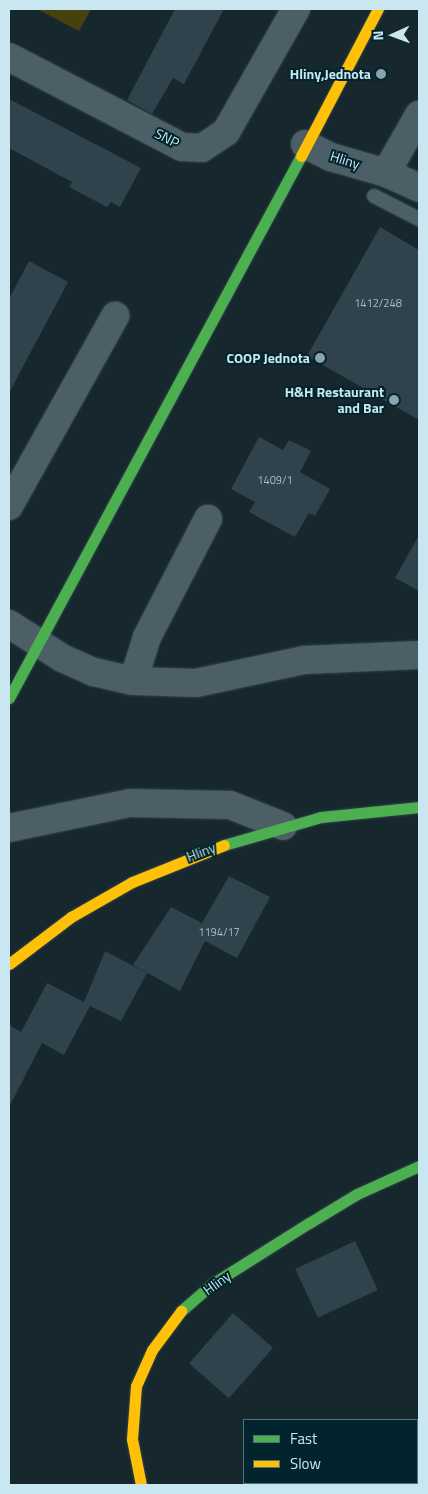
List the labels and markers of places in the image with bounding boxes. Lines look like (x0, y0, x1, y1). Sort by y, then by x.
place label: Hliny,Jednota (290, 66, 371, 82)
marker: Hliny,Jednota (375, 68, 387, 80)
place label: COOP Jednota (226, 350, 310, 366)
marker: COOP Jednota (314, 352, 326, 364)
place label: H&H Restaurant and Bar (285, 384, 384, 417)
marker: H&H Restaurant and Bar (388, 394, 400, 406)

